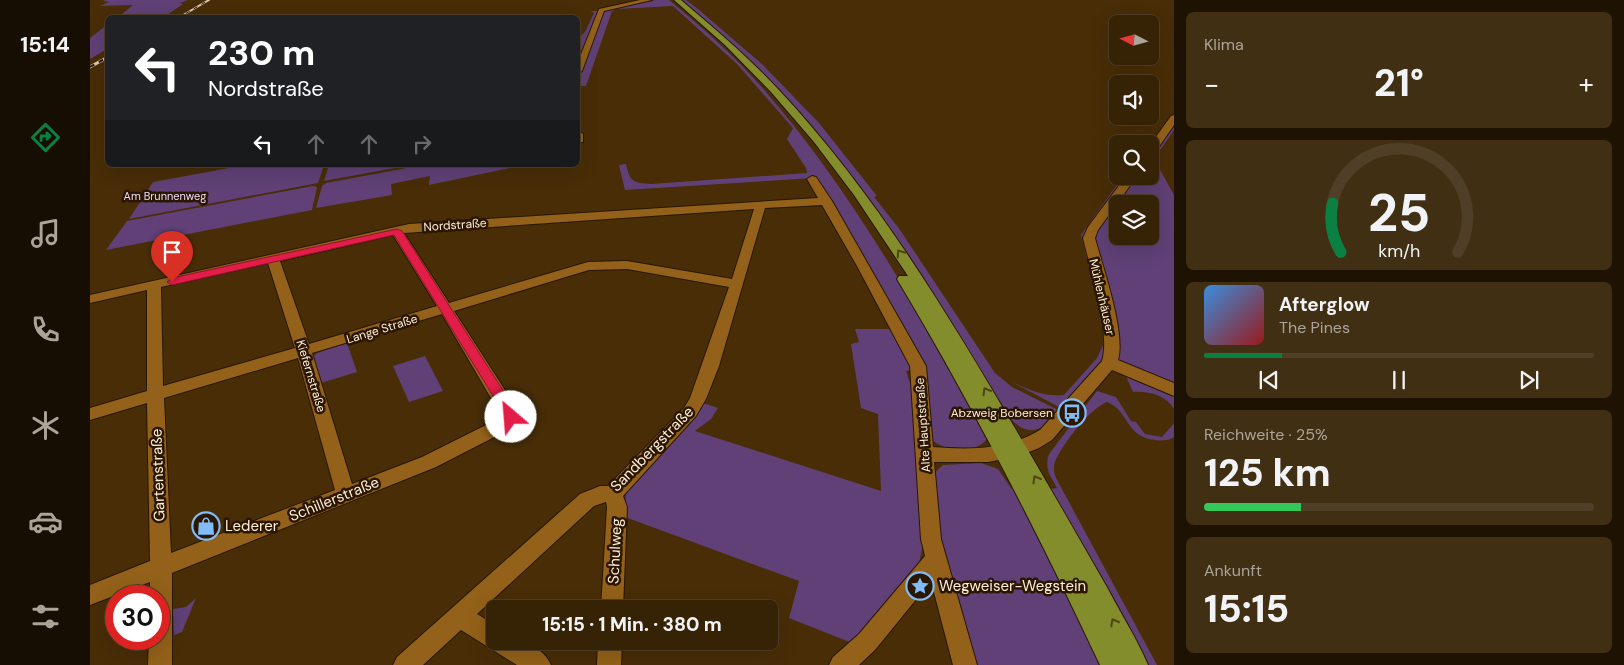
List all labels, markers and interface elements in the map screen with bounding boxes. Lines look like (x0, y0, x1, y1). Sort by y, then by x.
north arrow (1109, 15, 1159, 65)
map controls (1109, 15, 1159, 245)
text: 15:14 (20, 30, 70, 59)
text: 230 m (208, 30, 315, 76)
text: Klima (1204, 34, 1244, 55)
icon: left (125, 35, 190, 100)
text: 21° (1374, 58, 1424, 108)
text: − (1204, 66, 1219, 103)
text: + (1579, 66, 1594, 103)
text: Nordstraße (208, 74, 324, 103)
button: sound (1109, 75, 1159, 125)
icon: directions (28, 120, 63, 155)
icon: left (249, 130, 277, 158)
icon: ahead (302, 130, 330, 158)
icon: ahead (355, 130, 383, 158)
icon: right (408, 130, 436, 158)
button: search (1109, 135, 1159, 185)
text: 25 (1368, 179, 1430, 247)
park label: Am Brunnenweg (124, 189, 206, 203)
button: layers (1109, 195, 1159, 245)
street label: Nordstraße (423, 215, 487, 235)
icon: music (28, 216, 63, 251)
pin (151, 231, 193, 282)
icon: arrive (158, 238, 186, 266)
text: km/h (1378, 239, 1420, 263)
one-way arrow (897, 250, 906, 259)
street label: Mühlenhäuser (1085, 257, 1119, 337)
text: Afterglow (1279, 292, 1370, 317)
street label: Lange Straße (345, 311, 420, 347)
icon: phone (28, 312, 63, 347)
text: The Pines (1279, 317, 1350, 338)
street label: Kiefernstraße (292, 338, 330, 414)
icon: previous (1255, 366, 1283, 394)
icon: pause (1385, 366, 1413, 394)
icon: next (1515, 366, 1543, 394)
street label: Alte Hauptstraße (912, 377, 934, 473)
one-way arrow (982, 388, 992, 397)
position arrow (484, 390, 536, 442)
bus stop icon: Abzweig Bobersen (1057, 398, 1087, 428)
street label: Sandbergstraße (606, 402, 698, 496)
place label: Abzweig Bobersen (951, 405, 1053, 421)
icon: climate (28, 408, 63, 443)
text: Reichweite · 25% (1204, 424, 1328, 445)
street label: Gartenstraße (146, 428, 170, 522)
text: 125 km (1204, 448, 1331, 498)
street label: Schillerstraße (286, 472, 382, 526)
one-way arrow (1032, 476, 1042, 485)
icon: car (28, 504, 63, 539)
shop icon: Lederer (191, 511, 221, 541)
place label: Lederer (225, 516, 279, 536)
street label: Schulweg (603, 518, 627, 584)
text: Ankunft (1204, 560, 1262, 581)
place icon: Wegweiser-Wegstein (905, 571, 935, 601)
place label: Wegweiser-Wegstein (939, 576, 1086, 596)
text: 15:15 (1204, 584, 1289, 634)
speed limit sign: 30 (105, 585, 170, 650)
icon: filters (28, 599, 63, 634)
text: 15:15 · 1 Min. · 380 m (542, 612, 722, 637)
one-way arrow (1110, 618, 1120, 627)

